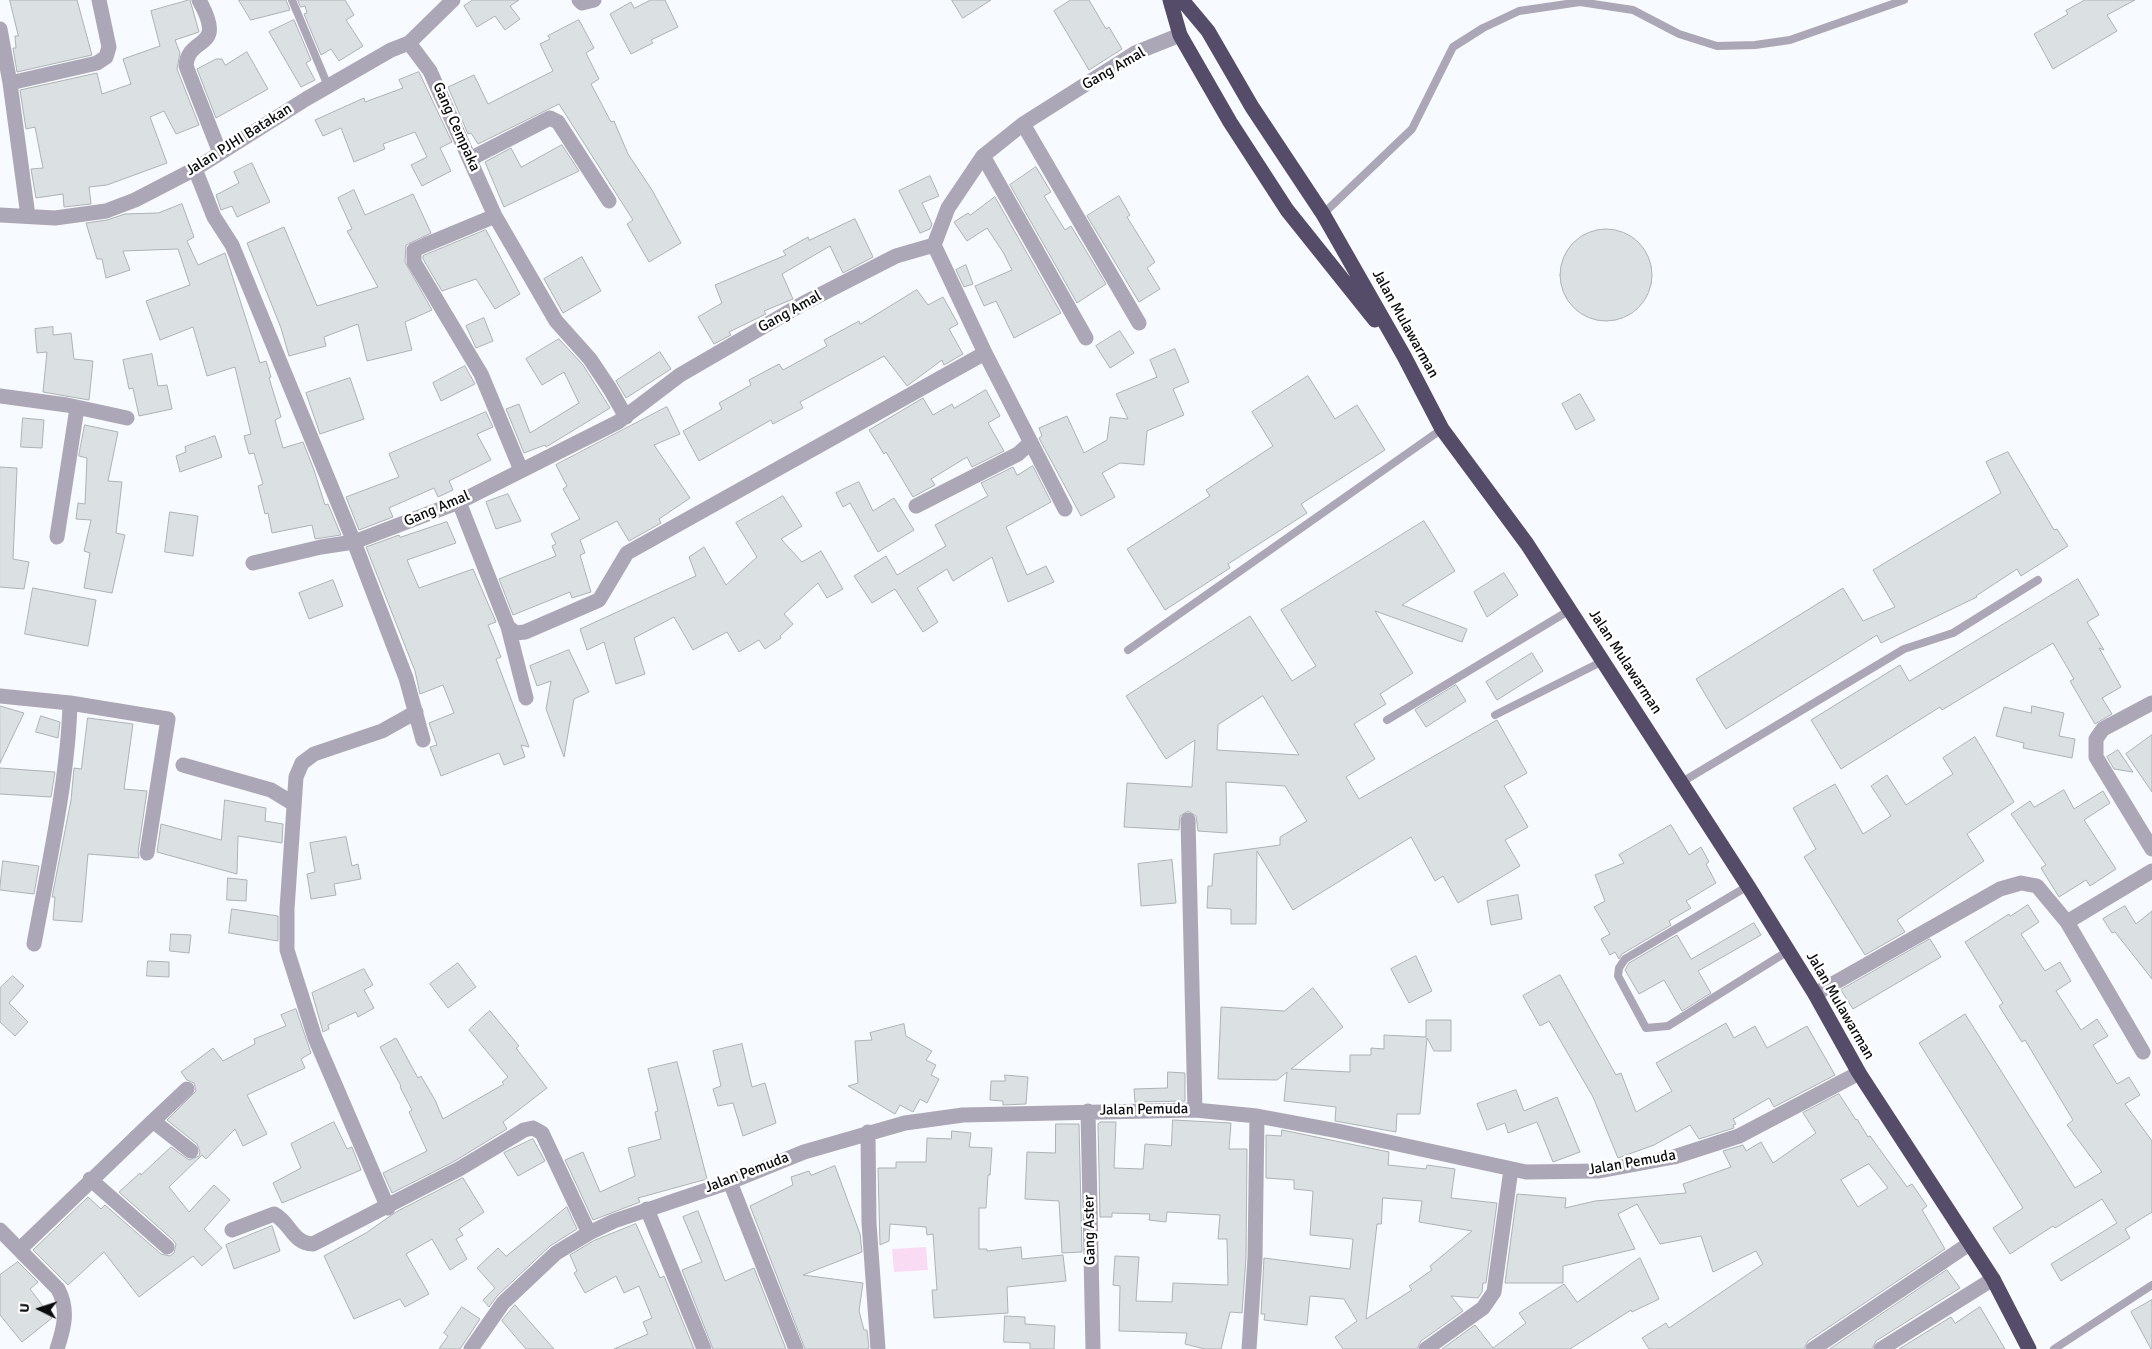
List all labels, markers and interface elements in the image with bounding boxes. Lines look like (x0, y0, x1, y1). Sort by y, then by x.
street label: Gang Amal (1079, 44, 1149, 94)
street label: Gang Cempaka (428, 80, 484, 174)
street label: Jalan PJHI Batakan (183, 100, 295, 180)
street label: Jalan Mulawarman (1368, 267, 1442, 381)
street label: Gang Amal (755, 287, 825, 337)
street label: Gang Amal (401, 487, 473, 531)
street label: Jalan Mulawarman (1584, 606, 1666, 718)
street label: Jalan Mulawarman (1802, 949, 1878, 1063)
street label: Jalan Pemuda (1099, 1100, 1189, 1120)
street label: Jalan Pemuda (1587, 1146, 1677, 1180)
street label: Jalan Pemuda (702, 1149, 792, 1197)
street label: Gang Aster (1080, 1195, 1100, 1265)
north arrow (15, 1284, 65, 1334)
text: U (16, 1303, 33, 1313)

